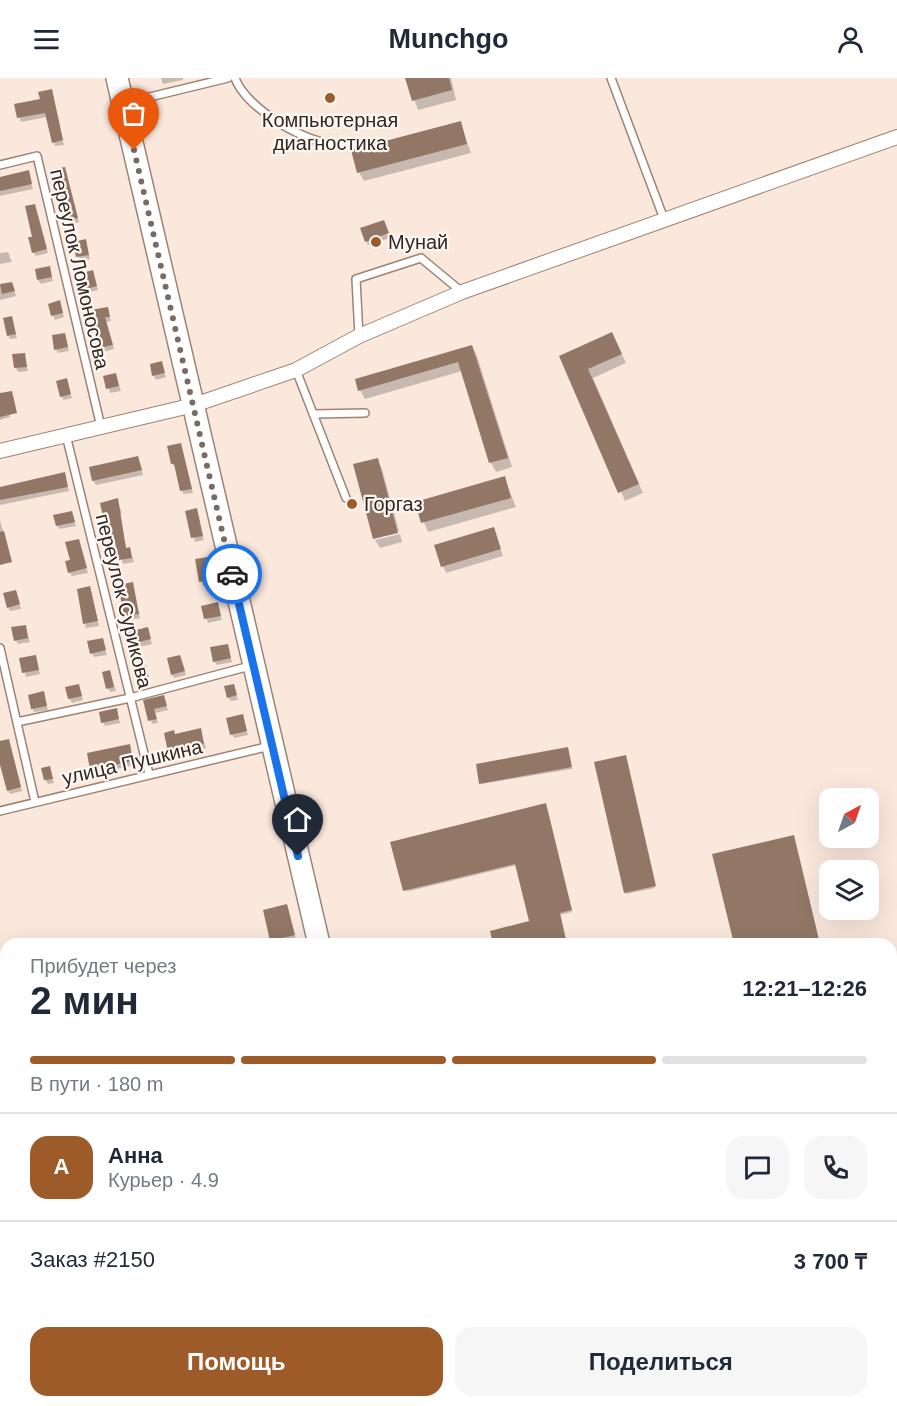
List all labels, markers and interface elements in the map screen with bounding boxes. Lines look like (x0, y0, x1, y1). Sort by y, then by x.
icon: menu (30, 23, 63, 56)
icon: person (834, 23, 867, 56)
text: Munchgo (389, 24, 508, 54)
pin (108, 88, 159, 150)
marker: Компьютерная диагностика (323, 91, 337, 105)
icon: bag (117, 97, 150, 130)
place label: Компьютерная диагностика (262, 109, 398, 154)
street label: переулок Ломоносова (46, 167, 114, 372)
place label: Мунай (388, 231, 448, 253)
marker: Мунай (369, 235, 383, 249)
place label: Горгаз (364, 493, 423, 515)
marker: Горгаз (345, 497, 359, 511)
street label: переулок Сурикова (92, 511, 157, 691)
courier (202, 544, 262, 604)
icon: car (216, 558, 249, 591)
street label: улица Пушкина (60, 735, 205, 789)
north arrow (819, 788, 879, 848)
map controls (819, 788, 879, 920)
pin (272, 794, 323, 856)
icon: home (281, 803, 314, 836)
button: layers (819, 860, 879, 920)
text: Прибудет через (30, 955, 176, 977)
text: 12:21–12:26 (742, 976, 867, 1001)
text: 2 мин (30, 979, 139, 1022)
text: В пути · 180 m (30, 1073, 163, 1095)
button: chat (726, 1136, 789, 1199)
button: phone (804, 1136, 867, 1199)
text: Анна (108, 1143, 163, 1168)
text: А (54, 1154, 69, 1179)
text: Курьер · 4.9 (108, 1169, 219, 1191)
text: Заказ #2150 (30, 1247, 155, 1272)
text: 3 700 ₸ (794, 1249, 867, 1274)
button: Помощь (30, 1327, 443, 1396)
button: Поделиться (455, 1327, 867, 1396)

